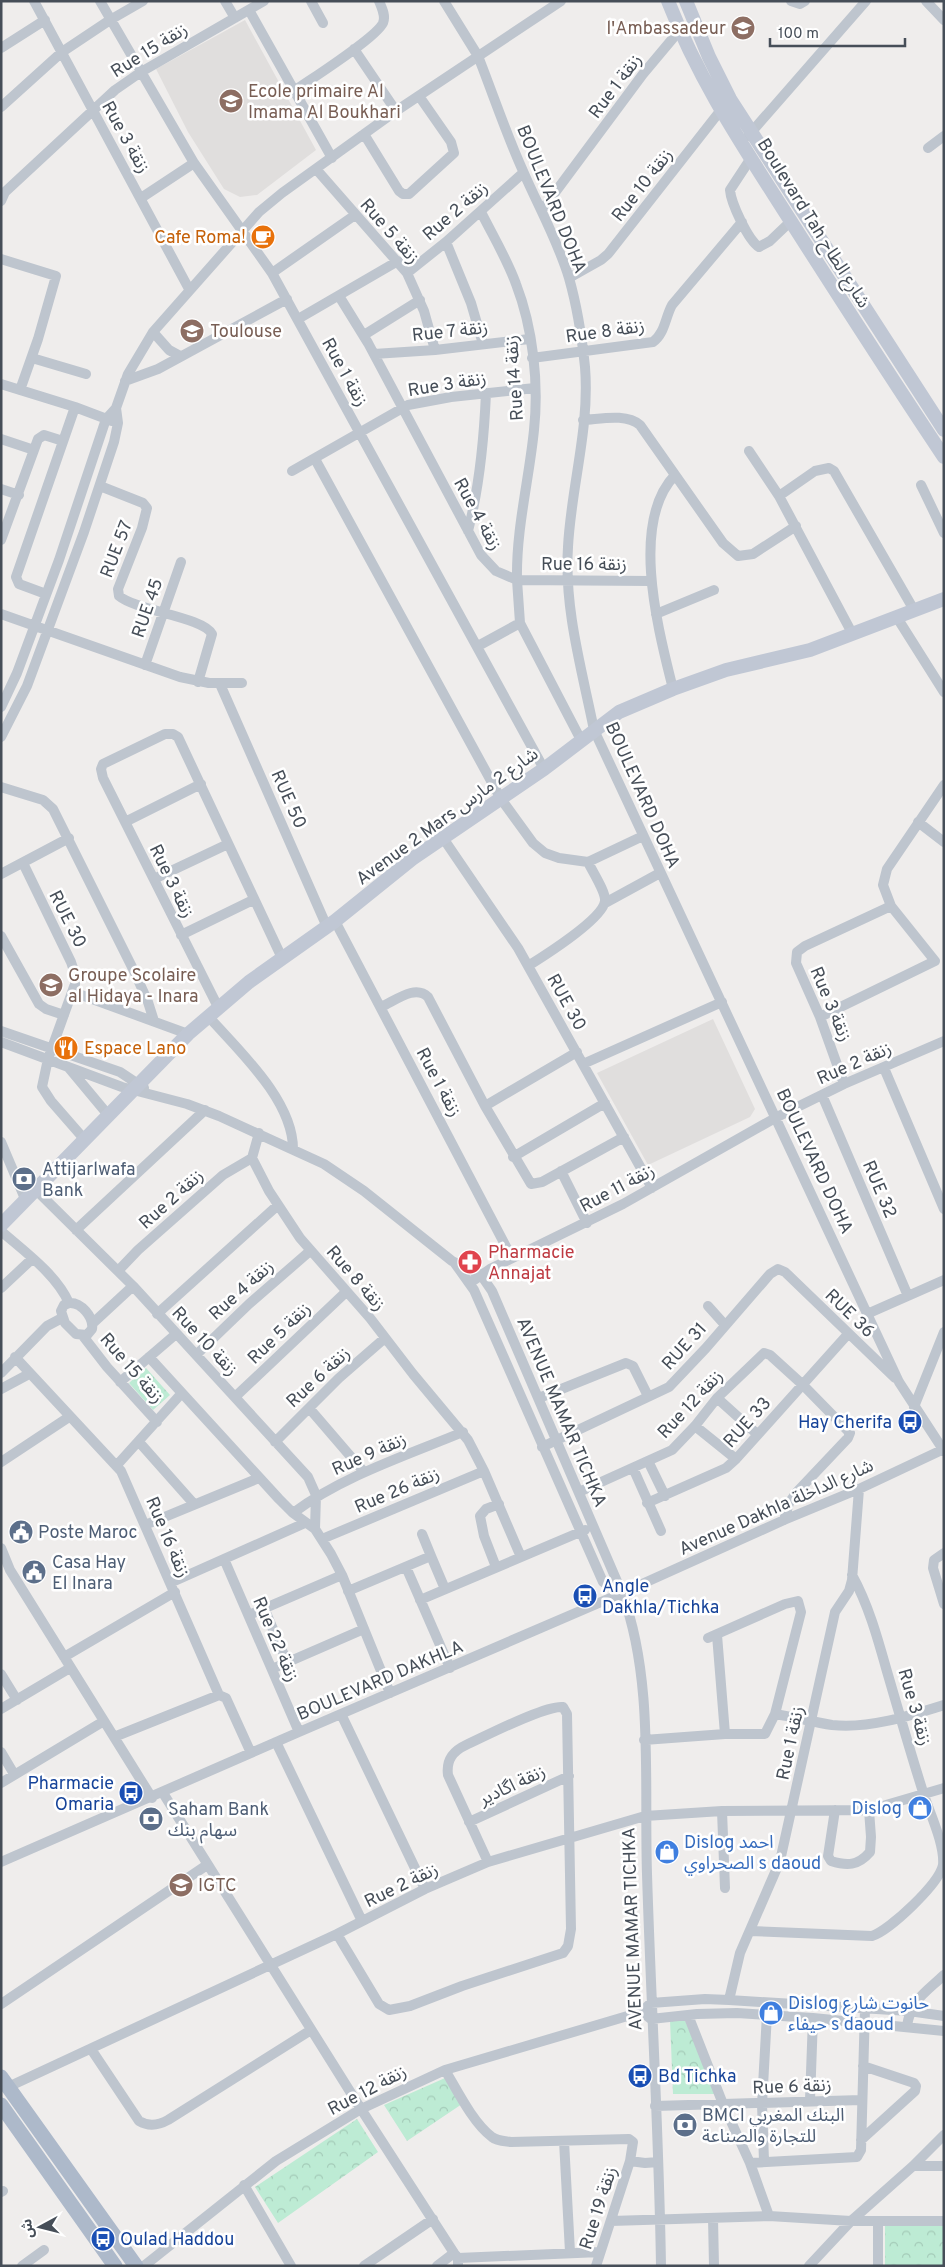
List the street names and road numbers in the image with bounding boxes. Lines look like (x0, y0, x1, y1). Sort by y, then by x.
street label: Rue 15 زنقة (107, 19, 193, 84)
street label: Rue 1 زنقة (584, 50, 648, 124)
street label: Rue 3 زنقة (95, 97, 154, 178)
street label: BOULEVARD DOHA (510, 122, 591, 277)
street label: Boulevard Tah شارع الطاح (750, 135, 874, 313)
street label: Rue 10 زنقة (607, 145, 679, 227)
street label: Rue 2 زنقة (418, 177, 494, 247)
street label: Rue 5 زنقة (354, 194, 424, 270)
street label: Rue 8 زنقة (564, 316, 646, 349)
street label: Rue 7 زنقة (411, 317, 489, 348)
street label: Rue 1 زنقة (315, 334, 372, 411)
street label: Rue 14 زنقة (501, 334, 530, 422)
street label: Rue 3 زنقة (406, 368, 488, 403)
street label: Rue 4 زنقة (447, 474, 506, 555)
street label: RUE 57 (96, 518, 139, 581)
street label: Rue 16 زنقة (541, 554, 627, 577)
street label: RUE 45 (128, 576, 169, 641)
street label: BOULEVARD DOHA (599, 719, 684, 873)
street label: Avenue 2 Mars شارع 2 مارس (352, 743, 544, 892)
street label: RUE 50 (265, 767, 311, 833)
street label: Rue 3 زنقة (143, 841, 198, 922)
street label: RUE 30 (42, 887, 91, 952)
street label: Rue 3 زنقة (804, 964, 856, 1046)
street label: RUE 30 (541, 970, 591, 1035)
street label: Rue 2 زنقة (814, 1038, 896, 1091)
street label: Rue 1 زنقة (410, 1044, 465, 1121)
street label: BOULEVARD DOHA (770, 1085, 857, 1238)
street label: RUE 32 (856, 1157, 901, 1222)
street label: Rue 11 زنقة (576, 1160, 659, 1219)
street label: Rue 2 زنقة (135, 1165, 209, 1235)
street label: Rue 8 زنقة (320, 1241, 390, 1317)
street label: Rue 4 زنقة (205, 1256, 279, 1326)
street label: RUE 36 (819, 1285, 879, 1343)
street label: Rue 5 زنقة (243, 1298, 317, 1370)
street label: Rue 10 زنقة (166, 1302, 242, 1382)
street label: AVENUE MAMAR TICHKA (510, 1314, 611, 1511)
street label: RUE 31 (658, 1318, 713, 1376)
street label: Rue 15 زنقة (94, 1329, 168, 1409)
street label: Rue 6 زنقة (282, 1343, 356, 1414)
street label: Rue 12 زنقة (653, 1366, 729, 1444)
street label: RUE 33 (719, 1393, 777, 1453)
street label: Rue 9 زنقة (329, 1429, 410, 1482)
street label: Avenue Dakhla شارع الداخلة (676, 1455, 878, 1563)
street label: Rue 26 زنقة (352, 1463, 444, 1520)
street label: Rue 16 زنقة (139, 1494, 194, 1582)
street label: Rue 22 زنقة (246, 1593, 303, 1686)
street label: BOULEVARD DAKHLA (294, 1636, 467, 1727)
street label: Rue 3 زنقة (892, 1666, 936, 1749)
street label: Rue 1 زنقة (772, 1704, 811, 1782)
street label: زنقة اگادير (475, 1761, 550, 1812)
street label: AVENUE MAMAR TICHKA (618, 1827, 649, 2031)
street label: Rue 2 زنقة (361, 1859, 442, 1914)
street label: Rue 12 زنقة (324, 2061, 411, 2122)
street label: Rue 6 زنقة (752, 2075, 832, 2100)
street label: Rue 19 زنقة (575, 2164, 624, 2253)

